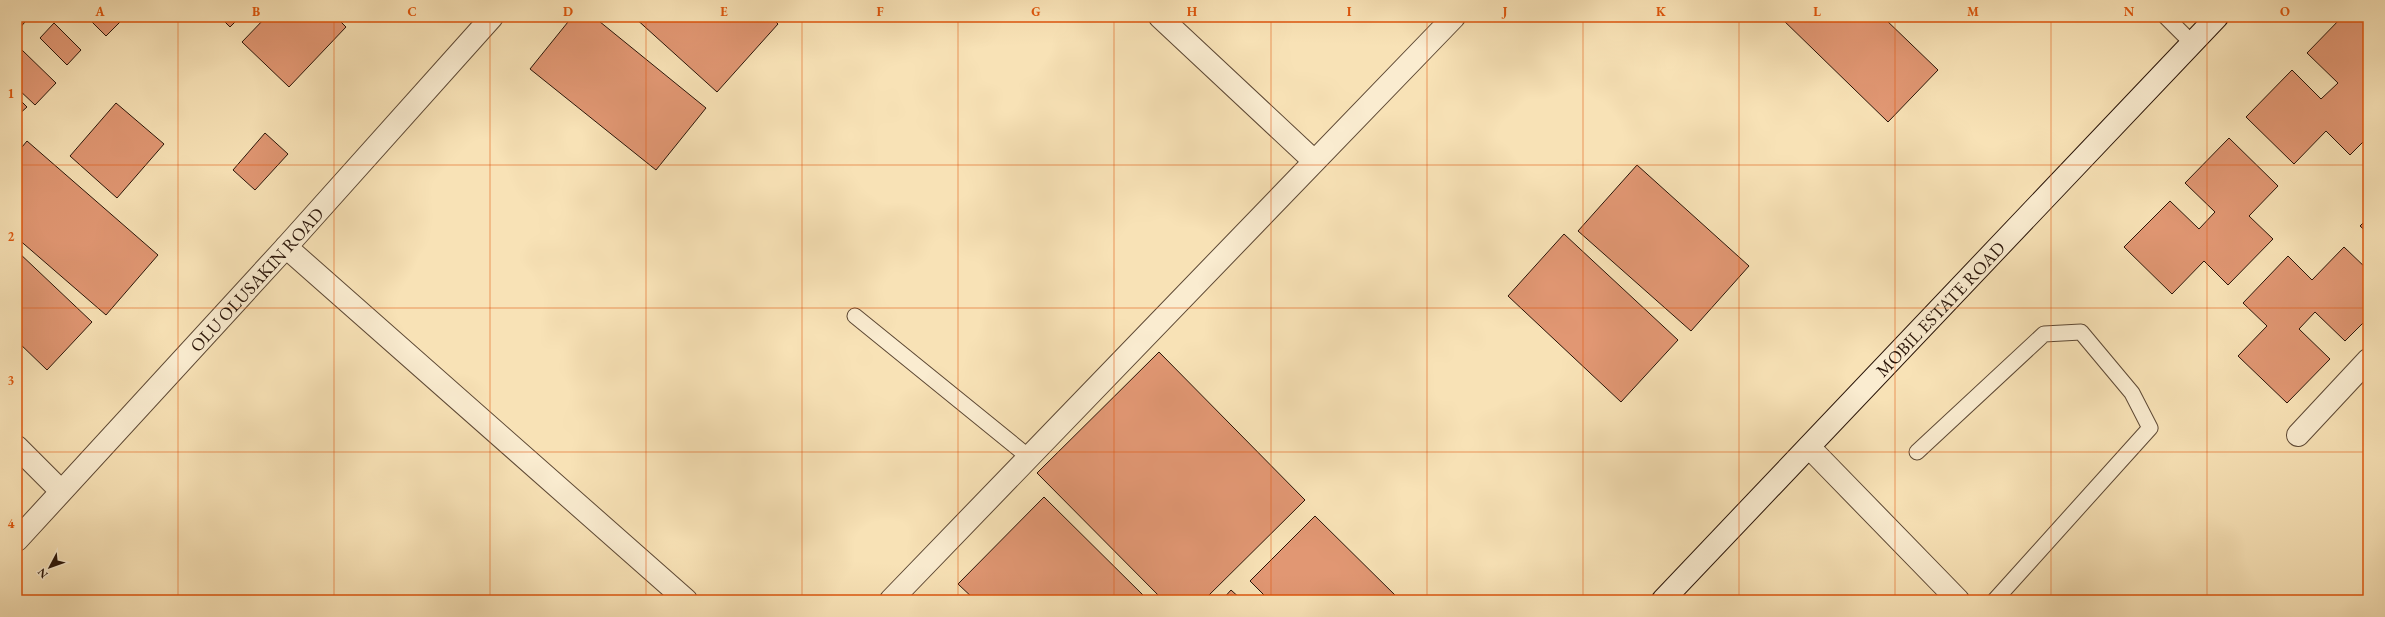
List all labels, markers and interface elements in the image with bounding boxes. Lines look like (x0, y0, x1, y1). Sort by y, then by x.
text: A (94, 3, 105, 20)
text: B (252, 3, 260, 20)
text: C (407, 3, 417, 20)
text: D (563, 3, 573, 20)
text: E (720, 3, 728, 20)
text: F (876, 3, 884, 20)
text: G (1031, 3, 1041, 20)
text: H (1187, 3, 1198, 20)
text: I (1347, 3, 1352, 20)
text: J (1501, 3, 1508, 20)
text: K (1656, 3, 1667, 20)
text: L (1813, 3, 1821, 20)
text: M (1967, 3, 1979, 20)
text: N (2124, 3, 2135, 20)
text: O (2280, 3, 2290, 20)
text: 1 (8, 85, 15, 102)
street label: OLU OLUSAKIN ROAD (184, 202, 328, 356)
text: 2 (8, 228, 15, 245)
street label: MOBIL ESTATE ROAD (1870, 236, 2010, 381)
text: 3 (8, 372, 15, 389)
text: 4 (8, 515, 15, 532)
north arrow (30, 547, 70, 587)
text: N (34, 566, 51, 582)

